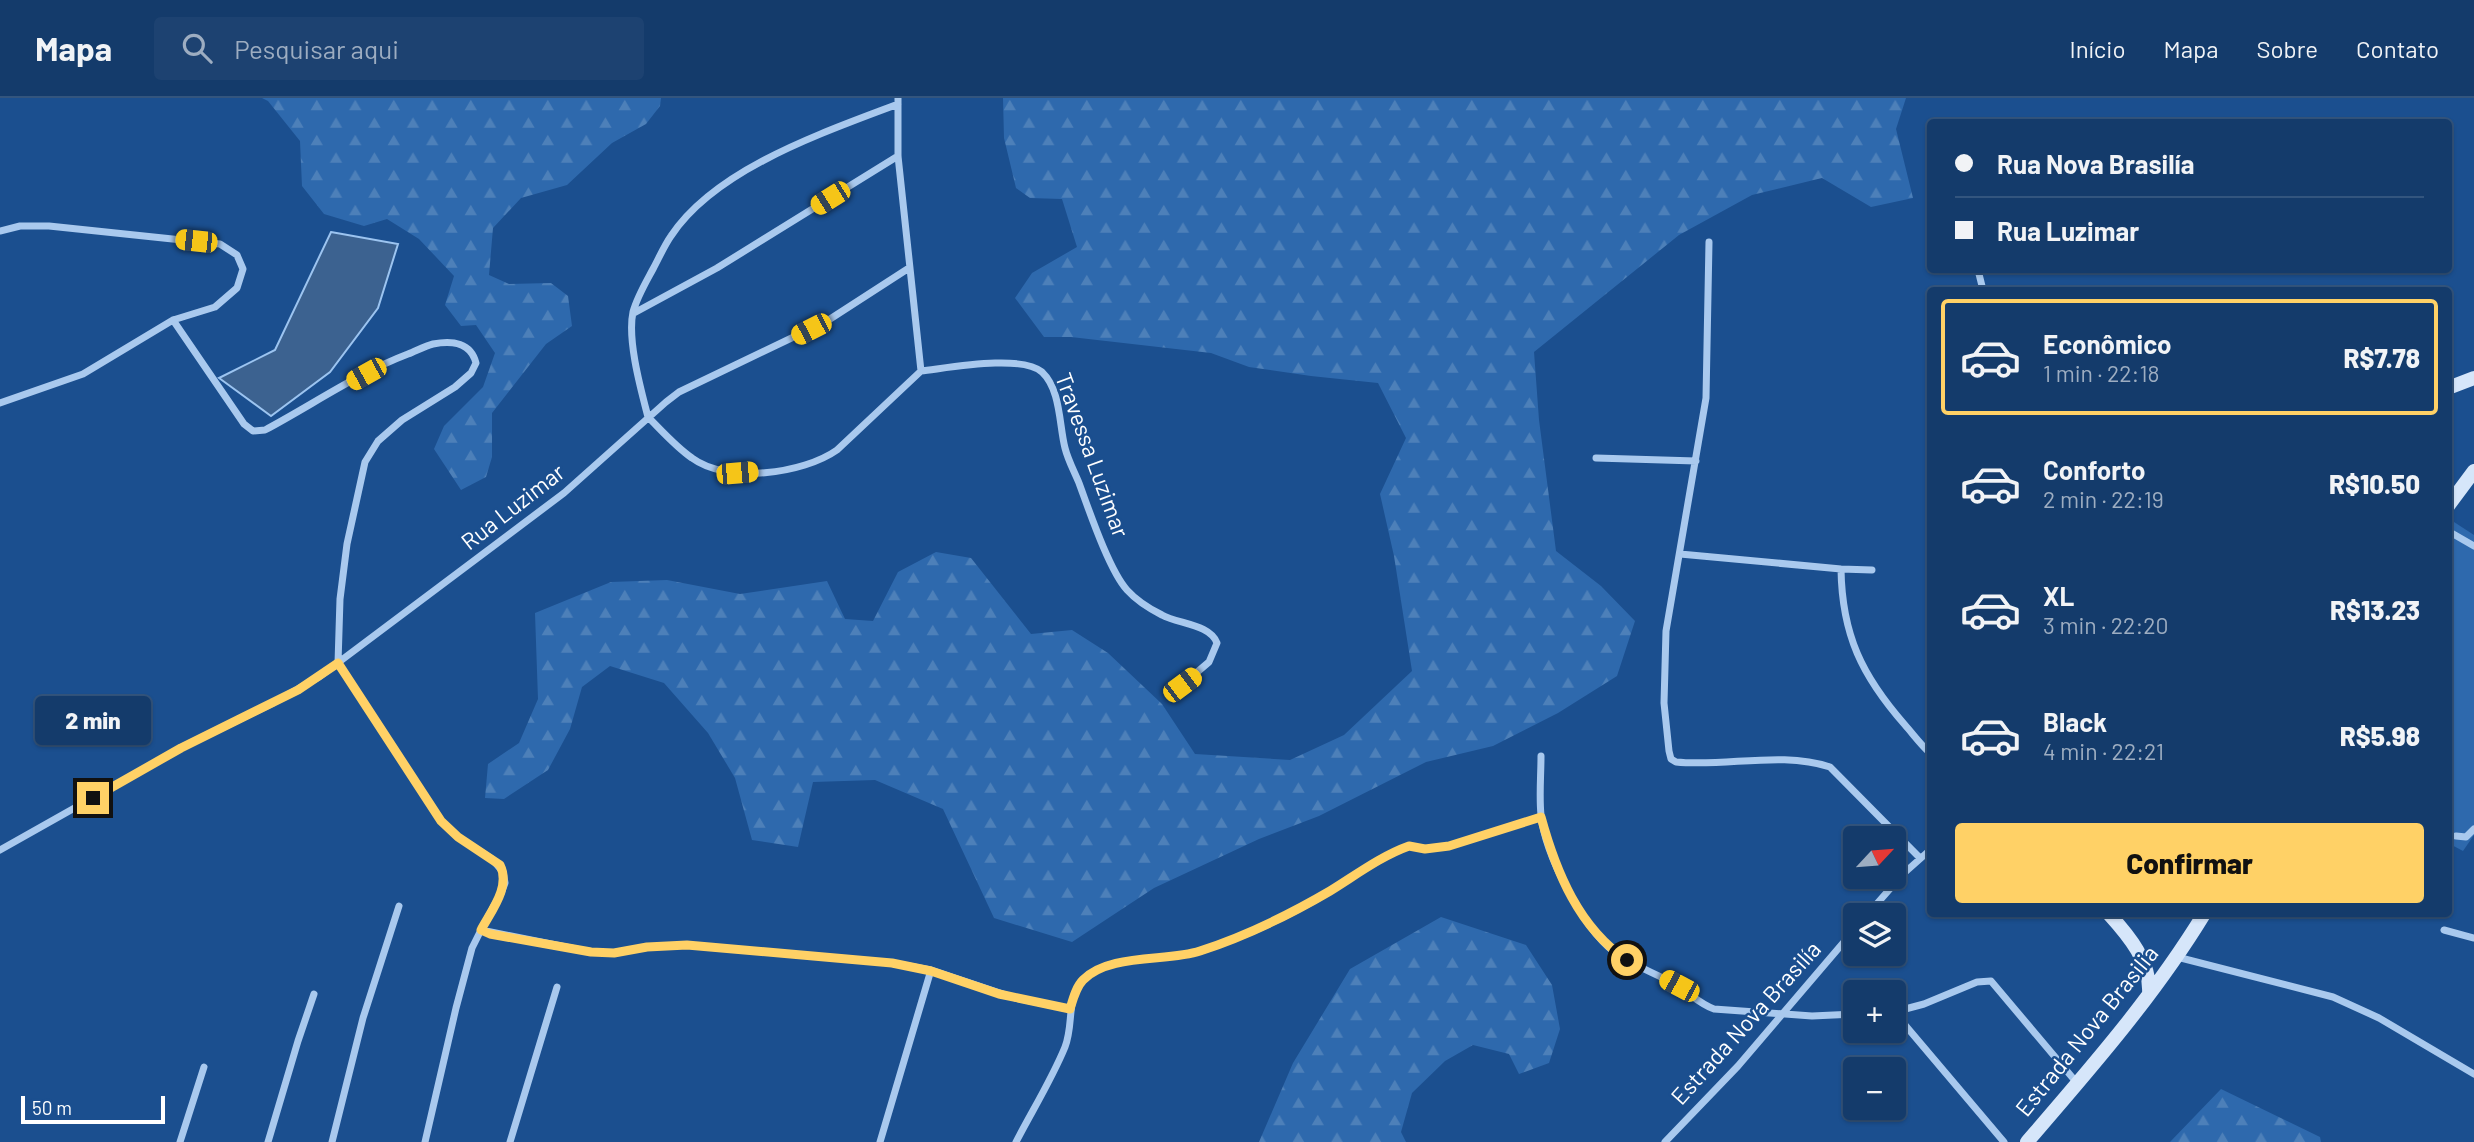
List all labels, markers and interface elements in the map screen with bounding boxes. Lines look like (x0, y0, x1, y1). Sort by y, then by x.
search box (154, 17, 644, 80)
text: Mapa (35, 28, 112, 68)
icon: search (178, 29, 216, 67)
text: Pesquisar aqui (234, 33, 399, 64)
text: Início (2070, 34, 2126, 63)
text: Mapa (2164, 34, 2218, 63)
text: Sobre (2256, 34, 2318, 63)
text: Contato (2356, 34, 2439, 63)
text: Rua Nova Brasilía (1997, 148, 2194, 179)
car (807, 178, 854, 218)
text: Rua Luzimar (1997, 215, 2139, 246)
car (175, 228, 218, 254)
car (788, 310, 835, 348)
icon: car (1959, 326, 2022, 389)
text: Econômico (2043, 328, 2172, 359)
text: R$7.78 (2344, 342, 2420, 373)
car (343, 355, 390, 393)
text: 1 min · 22:18 (2043, 359, 2159, 387)
street label: Travessa Luzimar (1050, 369, 1136, 541)
icon: car (1959, 452, 2022, 515)
text: Conforto (2043, 454, 2146, 485)
street label: Rua Luzimar (455, 457, 570, 555)
car (716, 461, 759, 485)
text: R$10.50 (2329, 468, 2420, 499)
text: 2 min · 22:19 (2043, 485, 2164, 513)
icon: car (1959, 578, 2022, 641)
text: XL (2043, 580, 2074, 611)
text: R$13.23 (2330, 594, 2420, 625)
text: 3 min · 22:20 (2043, 611, 2169, 639)
car (1159, 664, 1206, 706)
callout: 2 min (35, 696, 151, 746)
icon: car (1959, 704, 2022, 767)
text: 2 min (65, 706, 121, 734)
text: Black (2043, 706, 2107, 737)
text: R$5.98 (2340, 720, 2420, 751)
text: 4 min · 22:21 (2043, 737, 2164, 765)
route end (77, 782, 109, 814)
button: Confirmar (1955, 823, 2424, 903)
north arrow (1843, 826, 1906, 889)
map controls (1843, 826, 1906, 1120)
button: layers (1843, 903, 1906, 966)
street label: Estrada Nova Brasilía (1664, 935, 1826, 1110)
street label: Estrada Nova Brasilia (2009, 939, 2164, 1121)
route start (1611, 944, 1643, 976)
car (1656, 967, 1703, 1005)
button: + (1843, 980, 1906, 1043)
button: − (1843, 1057, 1906, 1120)
scale bar (21, 1093, 164, 1125)
text: 50 m (32, 1096, 72, 1119)

